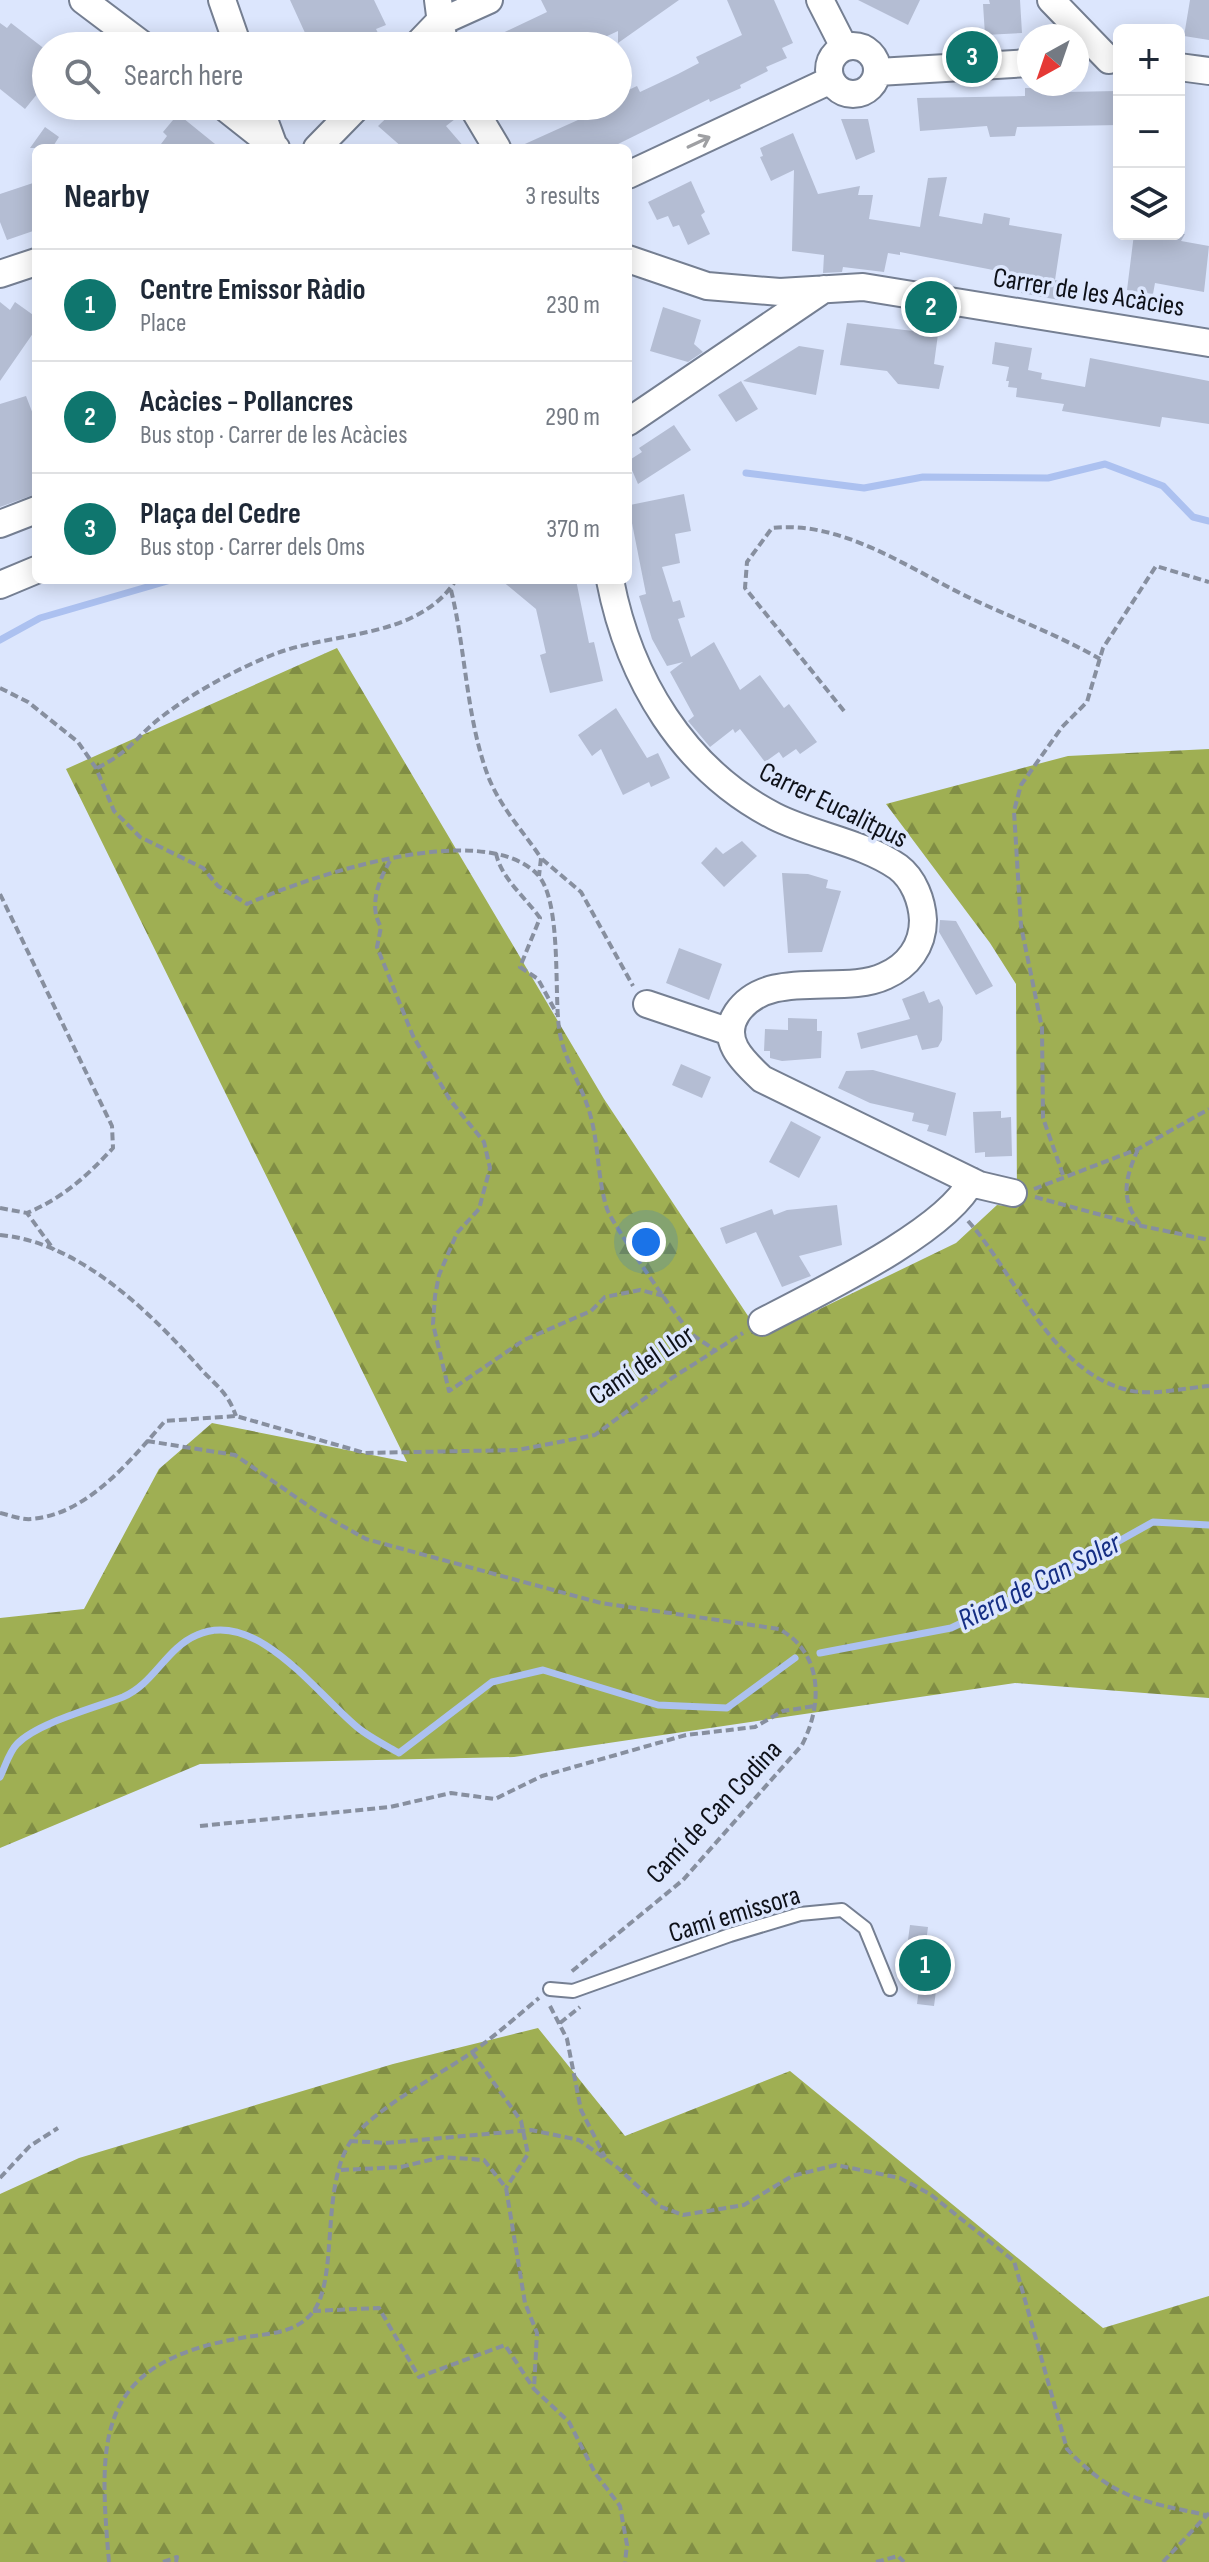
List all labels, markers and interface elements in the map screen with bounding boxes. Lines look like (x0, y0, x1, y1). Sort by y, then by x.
north arrow (1017, 24, 1089, 96)
map controls (1113, 24, 1185, 240)
button: + (1113, 24, 1185, 96)
pin: 3 (946, 27, 998, 87)
search box (32, 32, 632, 120)
icon: search (60, 54, 104, 98)
text: Search here (124, 58, 243, 94)
button: − (1113, 96, 1185, 168)
one-way arrow (686, 133, 710, 148)
button: layers (1113, 168, 1185, 240)
text: Nearby (64, 176, 150, 217)
text: 3 results (525, 181, 600, 212)
street label: Carrer de les Acàcies (991, 261, 1187, 324)
text: Centre Emissor Ràdio (140, 272, 366, 308)
pin: 2 (905, 277, 957, 337)
text: 1 (85, 290, 95, 321)
text: 230 m (546, 290, 600, 321)
text: Place (140, 308, 187, 339)
text: Acàcies - Pollancres (140, 384, 353, 420)
text: 2 (84, 402, 96, 433)
text: 290 m (545, 402, 600, 433)
text: Bus stop · Carrer de les Acàcies (140, 420, 407, 451)
text: Plaça del Cedre (140, 496, 301, 532)
text: 3 (84, 514, 96, 545)
text: 370 m (546, 514, 600, 545)
text: Bus stop · Carrer dels Oms (140, 532, 365, 563)
street label: Carrer Eucalitpus (754, 755, 913, 855)
your location (626, 1222, 666, 1262)
street label: Camí del Llor (583, 1318, 701, 1412)
water label: Riera de Can Soler (952, 1525, 1128, 1638)
street label: Camí de Can Codina (639, 1734, 789, 1890)
street label: Camí emissora (665, 1879, 804, 1950)
pin: 1 (899, 1935, 951, 1995)

